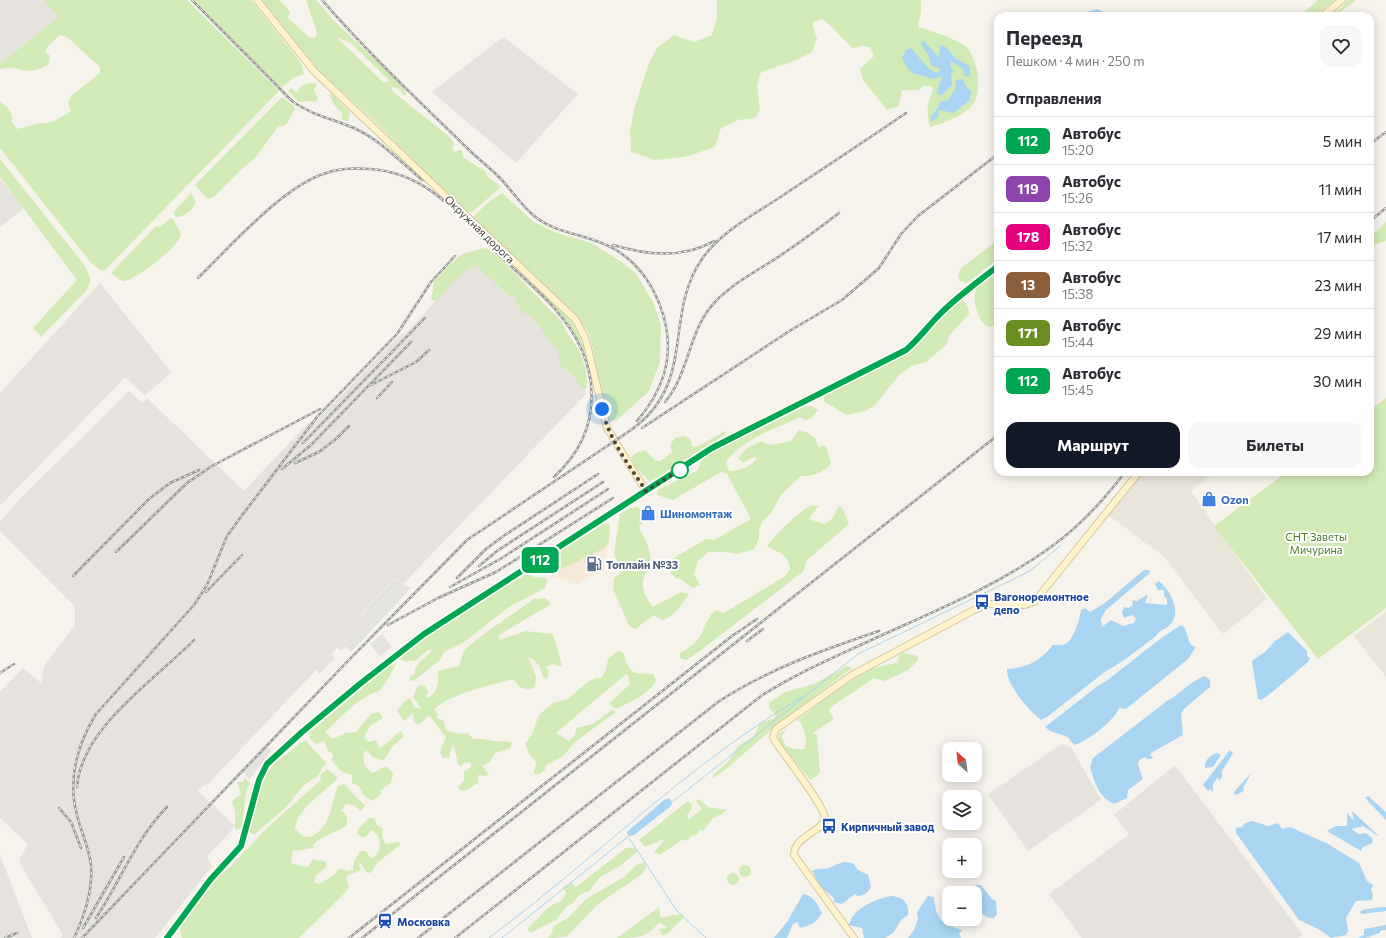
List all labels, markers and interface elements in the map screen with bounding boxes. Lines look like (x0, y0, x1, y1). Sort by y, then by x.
button: heart (1320, 25, 1362, 67)
text: Переезд (1006, 26, 1082, 49)
text: Пешком · 4 мин · 250 m (1006, 53, 1145, 69)
text: Отправления (1006, 89, 1102, 107)
text: Автобус (1062, 124, 1121, 142)
text: 112 (1018, 132, 1038, 149)
text: 5 мин (1323, 132, 1362, 150)
text: 15:20 (1062, 142, 1094, 158)
text: Автобус (1062, 172, 1121, 190)
text: 119 (1017, 180, 1039, 197)
text: 11 мин (1318, 180, 1362, 198)
text: 15:26 (1062, 190, 1093, 206)
street label: Окружная дорога (442, 192, 518, 266)
text: Автобус (1062, 220, 1121, 238)
text: 178 (1017, 228, 1039, 245)
text: 17 мин (1317, 228, 1362, 246)
text: 15:32 (1062, 238, 1093, 254)
text: Автобус (1062, 268, 1121, 286)
text: 13 (1021, 276, 1035, 293)
text: 23 мин (1314, 276, 1362, 294)
text: 15:38 (1062, 286, 1093, 302)
text: Автобус (1062, 316, 1121, 334)
text: 171 (1018, 324, 1038, 341)
text: 29 мин (1314, 324, 1362, 342)
text: 15:44 (1062, 334, 1094, 350)
text: Автобус (1062, 364, 1121, 382)
text: 112 (1018, 372, 1038, 389)
text: 30 мин (1313, 372, 1362, 390)
text: 15:45 (1062, 382, 1093, 398)
your location (592, 399, 612, 419)
button: Маршрут (1006, 422, 1180, 468)
button: Билеты (1188, 422, 1362, 468)
unlabelled marker (671, 461, 689, 479)
shop icon: Ozon (1200, 490, 1218, 508)
place label: Ozon (1221, 493, 1249, 506)
shop icon: Шиномонтаж (639, 504, 657, 522)
place label: Шиномонтаж (660, 507, 733, 520)
park label: СНТ Заветы Мичурина (1285, 530, 1347, 556)
line badge: 112 (517, 547, 563, 573)
text: 112 (530, 551, 550, 568)
fuel station icon: Топлайн №33 (585, 555, 603, 573)
place label: Топлайн №33 (606, 558, 678, 571)
place label: Вагоноремонтное депо (994, 590, 1089, 616)
bus stop icon: Вагоноремонтное депо (973, 593, 991, 611)
north arrow (942, 742, 982, 782)
map controls (942, 742, 982, 926)
button: layers (942, 790, 982, 830)
bus stop icon: Кирпичный завод (820, 817, 838, 835)
place label: Кирпичный завод (841, 820, 935, 833)
button: + (942, 838, 982, 878)
button: − (942, 886, 982, 926)
station icon: Московка (376, 912, 394, 930)
place label: Московка (397, 915, 450, 928)

